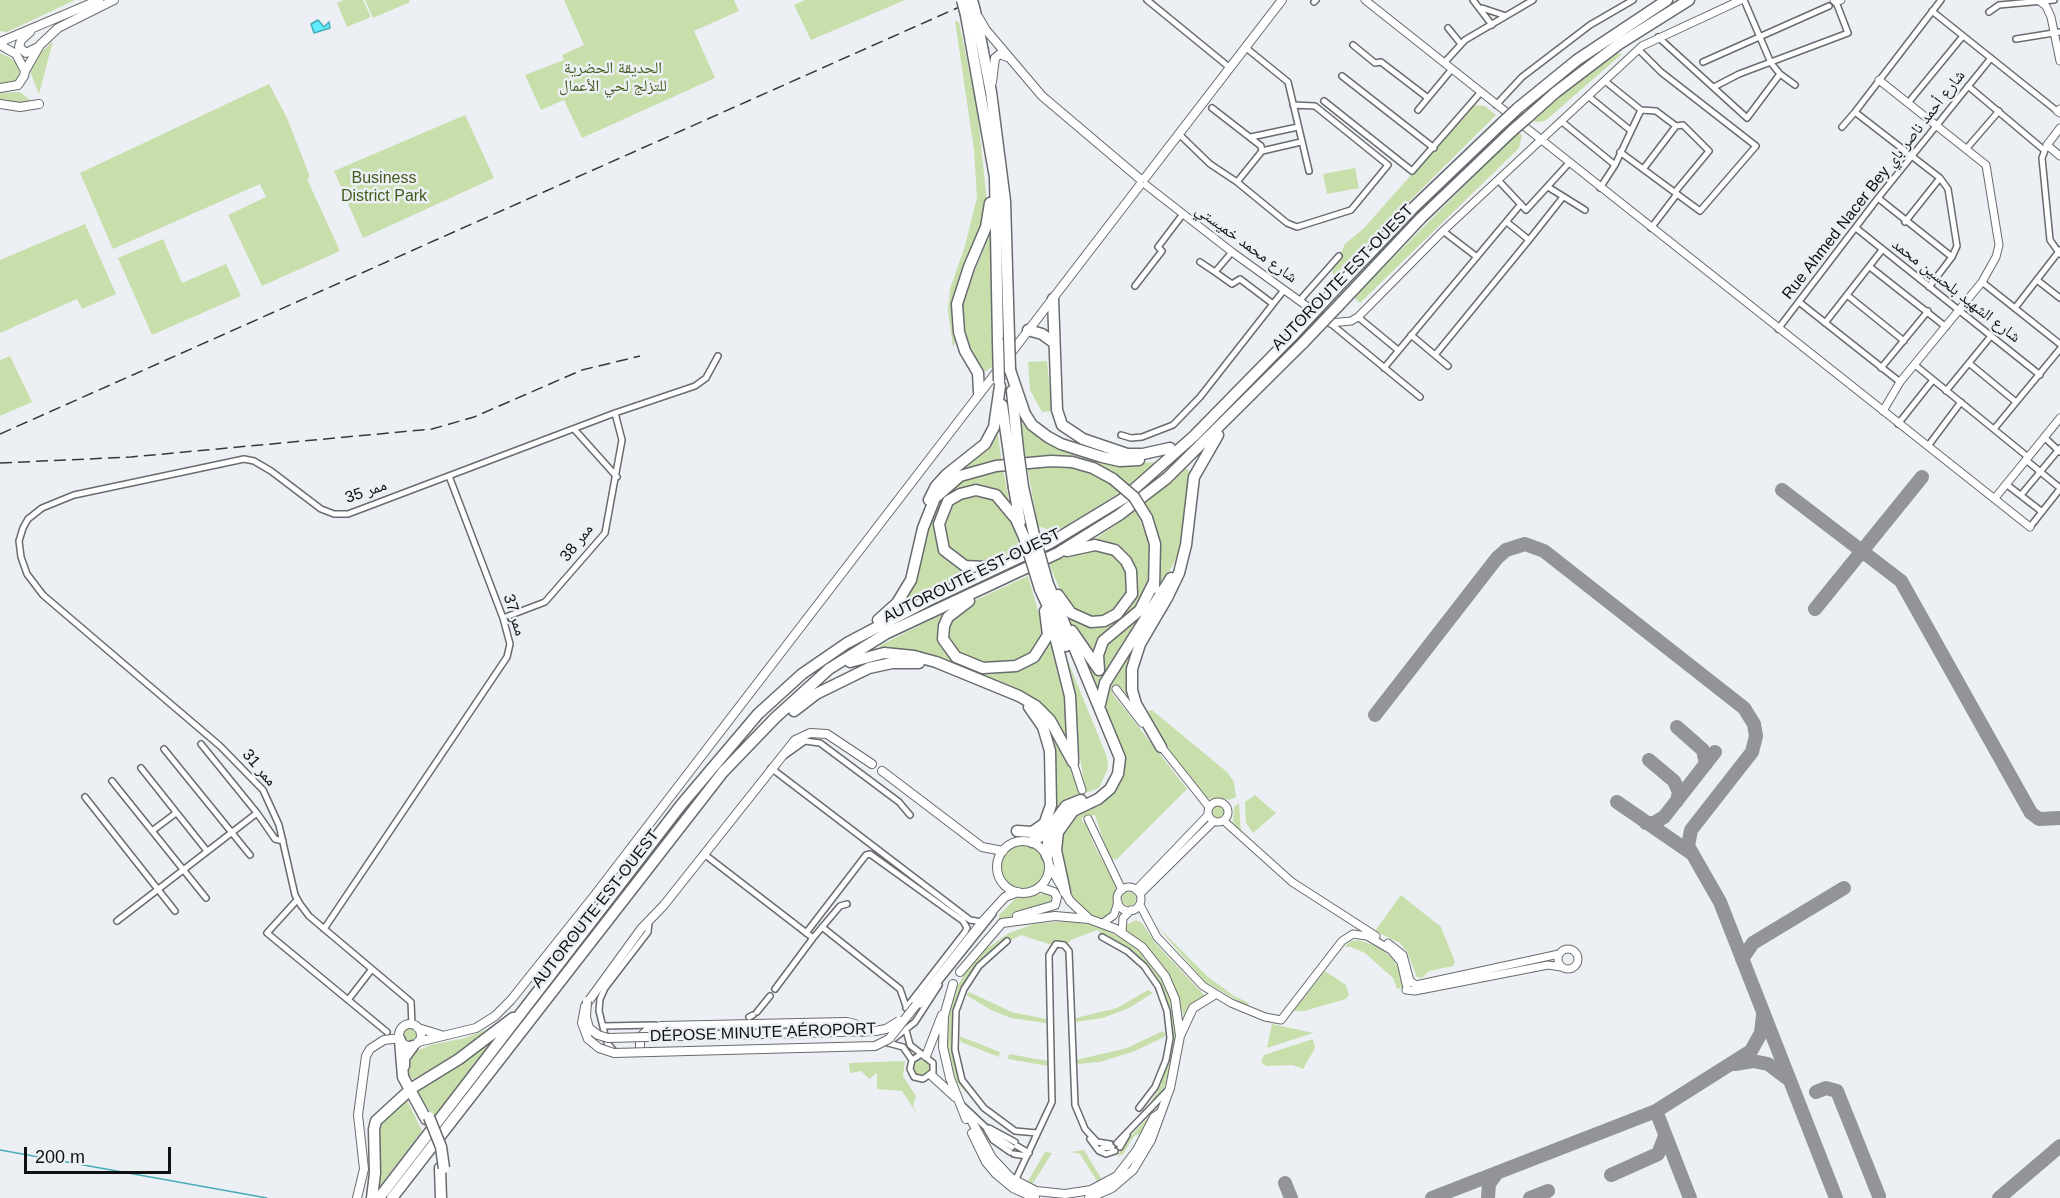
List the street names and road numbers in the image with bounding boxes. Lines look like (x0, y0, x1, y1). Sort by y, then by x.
street label: Rue Ahmed Nacer Bey شارع أحمد ناصر باي (1778, 66, 1970, 304)
street label: شارع محمد خميستي (1191, 201, 1301, 287)
street label: AUTOROUTE EST-OUEST (1268, 201, 1418, 355)
street label: شارع الشهيد بلحسين محمد (1888, 235, 2024, 347)
street label: ممر 35 (343, 476, 389, 508)
street label: ممر 38 (556, 520, 598, 566)
street label: AUTOROUTE EST-OUEST (880, 525, 1064, 627)
street label: ممر 37 (499, 592, 529, 638)
street label: ممر 31 (238, 746, 280, 790)
street label: AUTOROUTE EST-OUEST (528, 826, 664, 992)
street label: DÉPOSE MINUTE AÉROPORT (650, 1019, 876, 1047)

